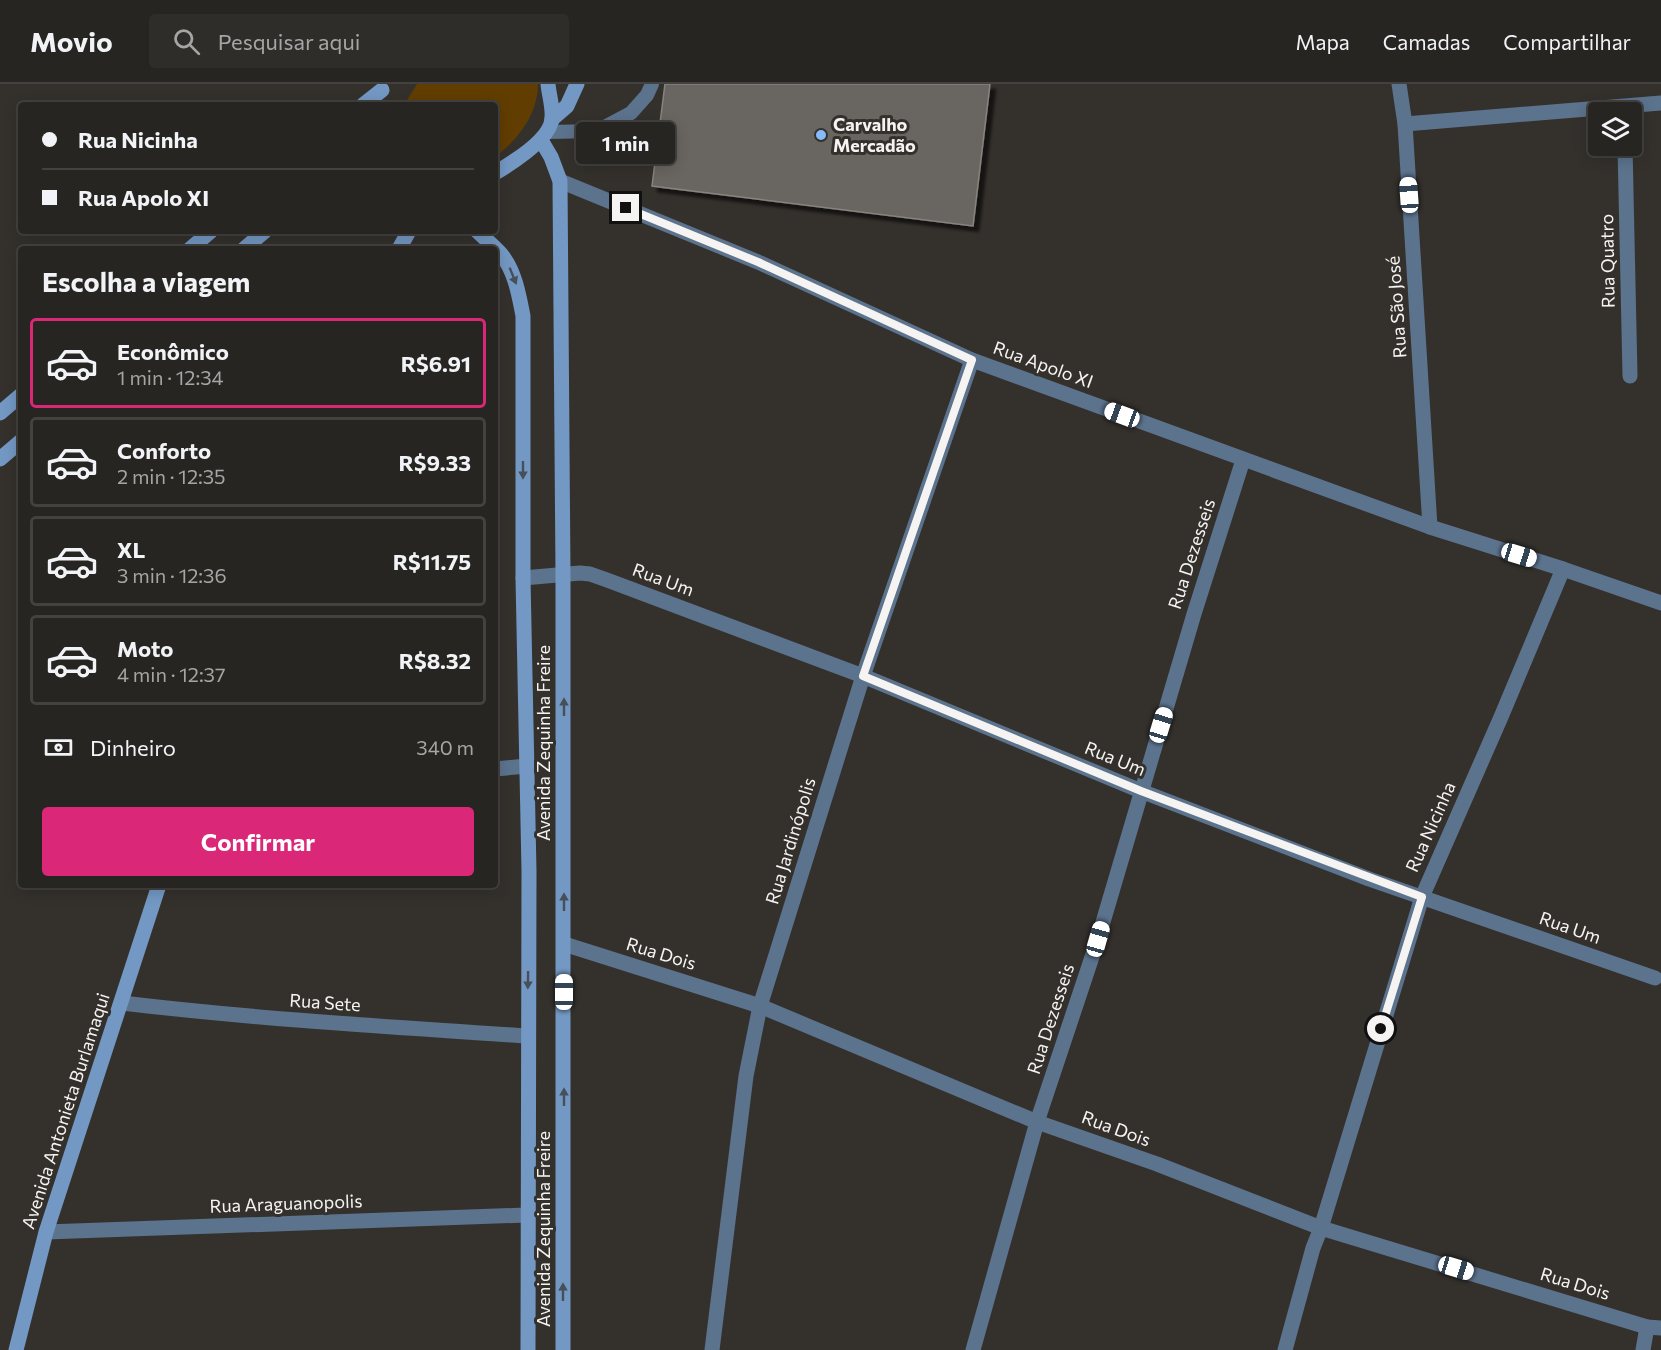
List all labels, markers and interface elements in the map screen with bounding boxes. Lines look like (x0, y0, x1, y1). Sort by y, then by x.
search box (149, 14, 569, 68)
text: Movio (30, 24, 113, 58)
icon: search (170, 25, 203, 58)
text: Pesquisar aqui (218, 28, 360, 55)
text: Mapa (1296, 29, 1350, 54)
text: Camadas (1383, 29, 1470, 54)
text: Compartilhar (1503, 29, 1631, 54)
map controls (1588, 102, 1642, 156)
button: layers (1588, 102, 1642, 156)
place label: Carvalho Mercadão (833, 113, 916, 156)
callout: 1 min (576, 121, 676, 163)
text: Rua Nicinha (78, 126, 198, 153)
marker: Carvalho Mercadão (814, 128, 828, 142)
text: 1 min (602, 131, 649, 155)
car (1399, 176, 1419, 214)
text: Rua Apolo XI (78, 184, 209, 211)
route end (612, 194, 639, 221)
street label: Rua Quatro (1595, 214, 1619, 308)
street label: Rua São José (1381, 255, 1411, 359)
text: Escolha a viagem (42, 265, 250, 298)
one-way arrow (508, 268, 518, 286)
icon: car (45, 336, 99, 390)
street label: Rua Apolo XI (990, 336, 1096, 392)
text: Econômico (117, 338, 229, 365)
text: R$6.91 (401, 350, 471, 377)
text: 1 min · 12:34 (117, 365, 224, 389)
car (1102, 400, 1142, 430)
icon: car (45, 435, 99, 489)
text: Conforto (117, 437, 211, 464)
text: R$9.33 (399, 449, 471, 476)
one-way arrow (518, 461, 528, 480)
text: 2 min · 12:35 (117, 464, 226, 488)
street label: Rua Dezesseis (1163, 496, 1219, 612)
icon: car (45, 534, 99, 588)
text: XL (117, 536, 145, 563)
car (1499, 541, 1539, 569)
text: R$11.75 (393, 548, 471, 575)
street label: Rua Um (630, 558, 697, 600)
text: 3 min · 12:36 (117, 563, 227, 587)
icon: car (45, 633, 99, 687)
text: Moto (117, 635, 173, 662)
street label: Avenida Zequinha Freire (532, 645, 554, 841)
text: R$8.32 (399, 647, 471, 674)
text: 4 min · 12:37 (117, 662, 226, 686)
one-way arrow (559, 697, 569, 716)
car (1147, 705, 1175, 745)
icon: cash (42, 731, 75, 764)
text: Dinheiro (90, 734, 176, 761)
text: 340 m (416, 735, 474, 759)
street label: Rua Um (1082, 736, 1149, 780)
street label: Rua Jardinópolis (760, 775, 820, 907)
street label: Rua Nicinha (1400, 778, 1460, 875)
button: Confirmar (42, 807, 474, 876)
one-way arrow (559, 892, 569, 911)
street label: Rua Um (1537, 906, 1604, 948)
car (1084, 919, 1112, 959)
street label: Rua Dois (624, 932, 699, 974)
street label: Rua Dezesseis (1022, 961, 1078, 1077)
one-way arrow (523, 970, 532, 989)
car (555, 974, 573, 1010)
street label: Rua Sete (289, 989, 362, 1015)
street label: Avenida Antonieta Burlamaqui (16, 990, 114, 1231)
route start (1367, 1015, 1394, 1042)
one-way arrow (559, 1087, 569, 1106)
street label: Rua Dois (1079, 1105, 1154, 1151)
street label: Avenida Zequinha Freire (532, 1131, 554, 1327)
street label: Rua Araguanopolis (209, 1189, 363, 1217)
car (1436, 1254, 1476, 1282)
street label: Rua Dois (1538, 1262, 1613, 1304)
one-way arrow (558, 1282, 568, 1301)

